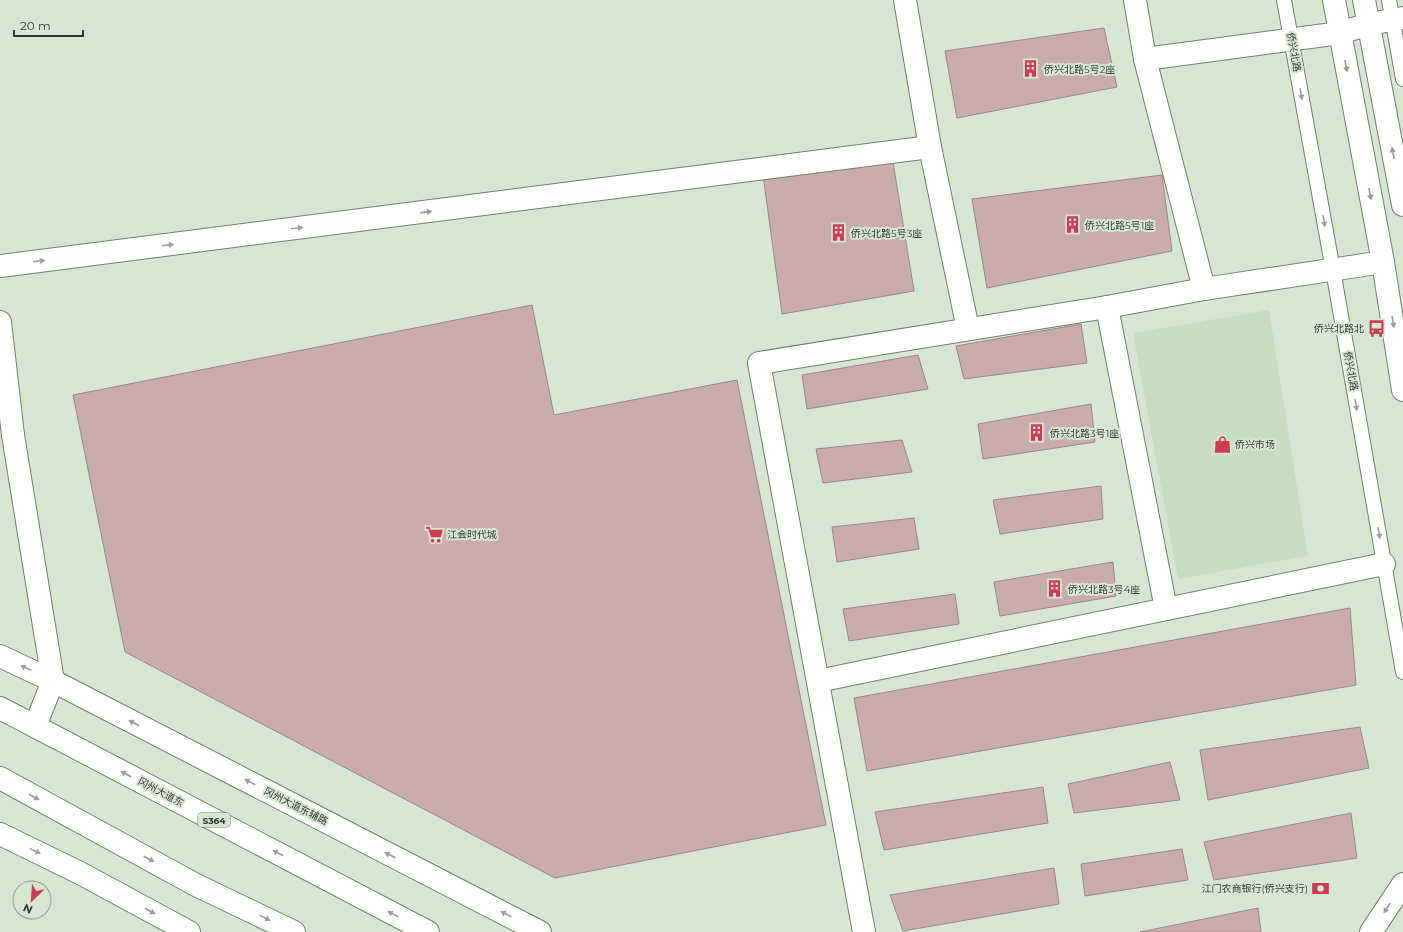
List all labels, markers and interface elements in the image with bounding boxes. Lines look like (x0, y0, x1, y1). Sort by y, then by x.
scale bar (14, 12, 83, 38)
text: 20 m (20, 18, 51, 33)
street label: 侨兴北路 (1284, 30, 1304, 73)
building icon: 侨兴北路5号2座 (1021, 59, 1041, 79)
one-way arrow (1344, 60, 1350, 72)
place label: 侨兴北路5号2座 (1043, 63, 1115, 76)
one-way arrow (1298, 87, 1304, 100)
one-way arrow (1390, 147, 1396, 159)
one-way arrow (1368, 188, 1374, 200)
one-way arrow (419, 209, 432, 215)
building icon: 侨兴北路5号1座 (1062, 215, 1082, 235)
one-way arrow (1322, 215, 1328, 228)
place label: 侨兴北路5号1座 (1084, 219, 1154, 232)
building icon: 侨兴北路5号3座 (828, 223, 848, 243)
one-way arrow (291, 225, 303, 231)
place label: 侨兴北路5号3座 (850, 227, 922, 240)
one-way arrow (162, 242, 174, 248)
one-way arrow (33, 258, 45, 264)
one-way arrow (1390, 316, 1396, 328)
bus stop icon: 侨兴北路北 (1367, 318, 1387, 338)
place label: 侨兴北路北 (1313, 322, 1364, 335)
street label: 侨兴北路 (1341, 349, 1361, 392)
one-way arrow (1354, 399, 1360, 411)
building icon: 侨兴北路3号1座 (1027, 423, 1047, 443)
place label: 侨兴北路3号1座 (1049, 427, 1119, 440)
shop icon: 侨兴市场 (1212, 434, 1232, 454)
place label: 侨兴市场 (1234, 438, 1275, 451)
supermarket icon: 江会时代城 (424, 524, 444, 544)
one-way arrow (1376, 527, 1382, 539)
place label: 江会时代城 (447, 528, 497, 541)
building icon: 侨兴北路3号4座 (1045, 579, 1065, 599)
place label: 侨兴北路3号4座 (1067, 583, 1140, 596)
one-way arrow (21, 665, 32, 671)
one-way arrow (128, 720, 140, 726)
one-way arrow (120, 770, 131, 777)
street label: 冈州大道东 (136, 775, 186, 809)
one-way arrow (244, 779, 255, 785)
street label: 冈州大道东辅路 (262, 784, 330, 828)
one-way arrow (28, 794, 40, 800)
road number: S364 (198, 813, 230, 827)
one-way arrow (29, 848, 41, 854)
one-way arrow (272, 850, 284, 857)
one-way arrow (384, 851, 396, 858)
one-way arrow (143, 856, 154, 862)
bank icon: 江门农商银行(侨兴支行) (1311, 878, 1331, 898)
north arrow (12, 880, 52, 920)
place label: 江门农商银行(侨兴支行) (1201, 882, 1308, 895)
text: N (21, 901, 35, 917)
one-way arrow (1383, 903, 1391, 913)
one-way arrow (144, 908, 156, 915)
one-way arrow (387, 911, 399, 917)
one-way arrow (500, 911, 511, 917)
one-way arrow (259, 915, 270, 921)

